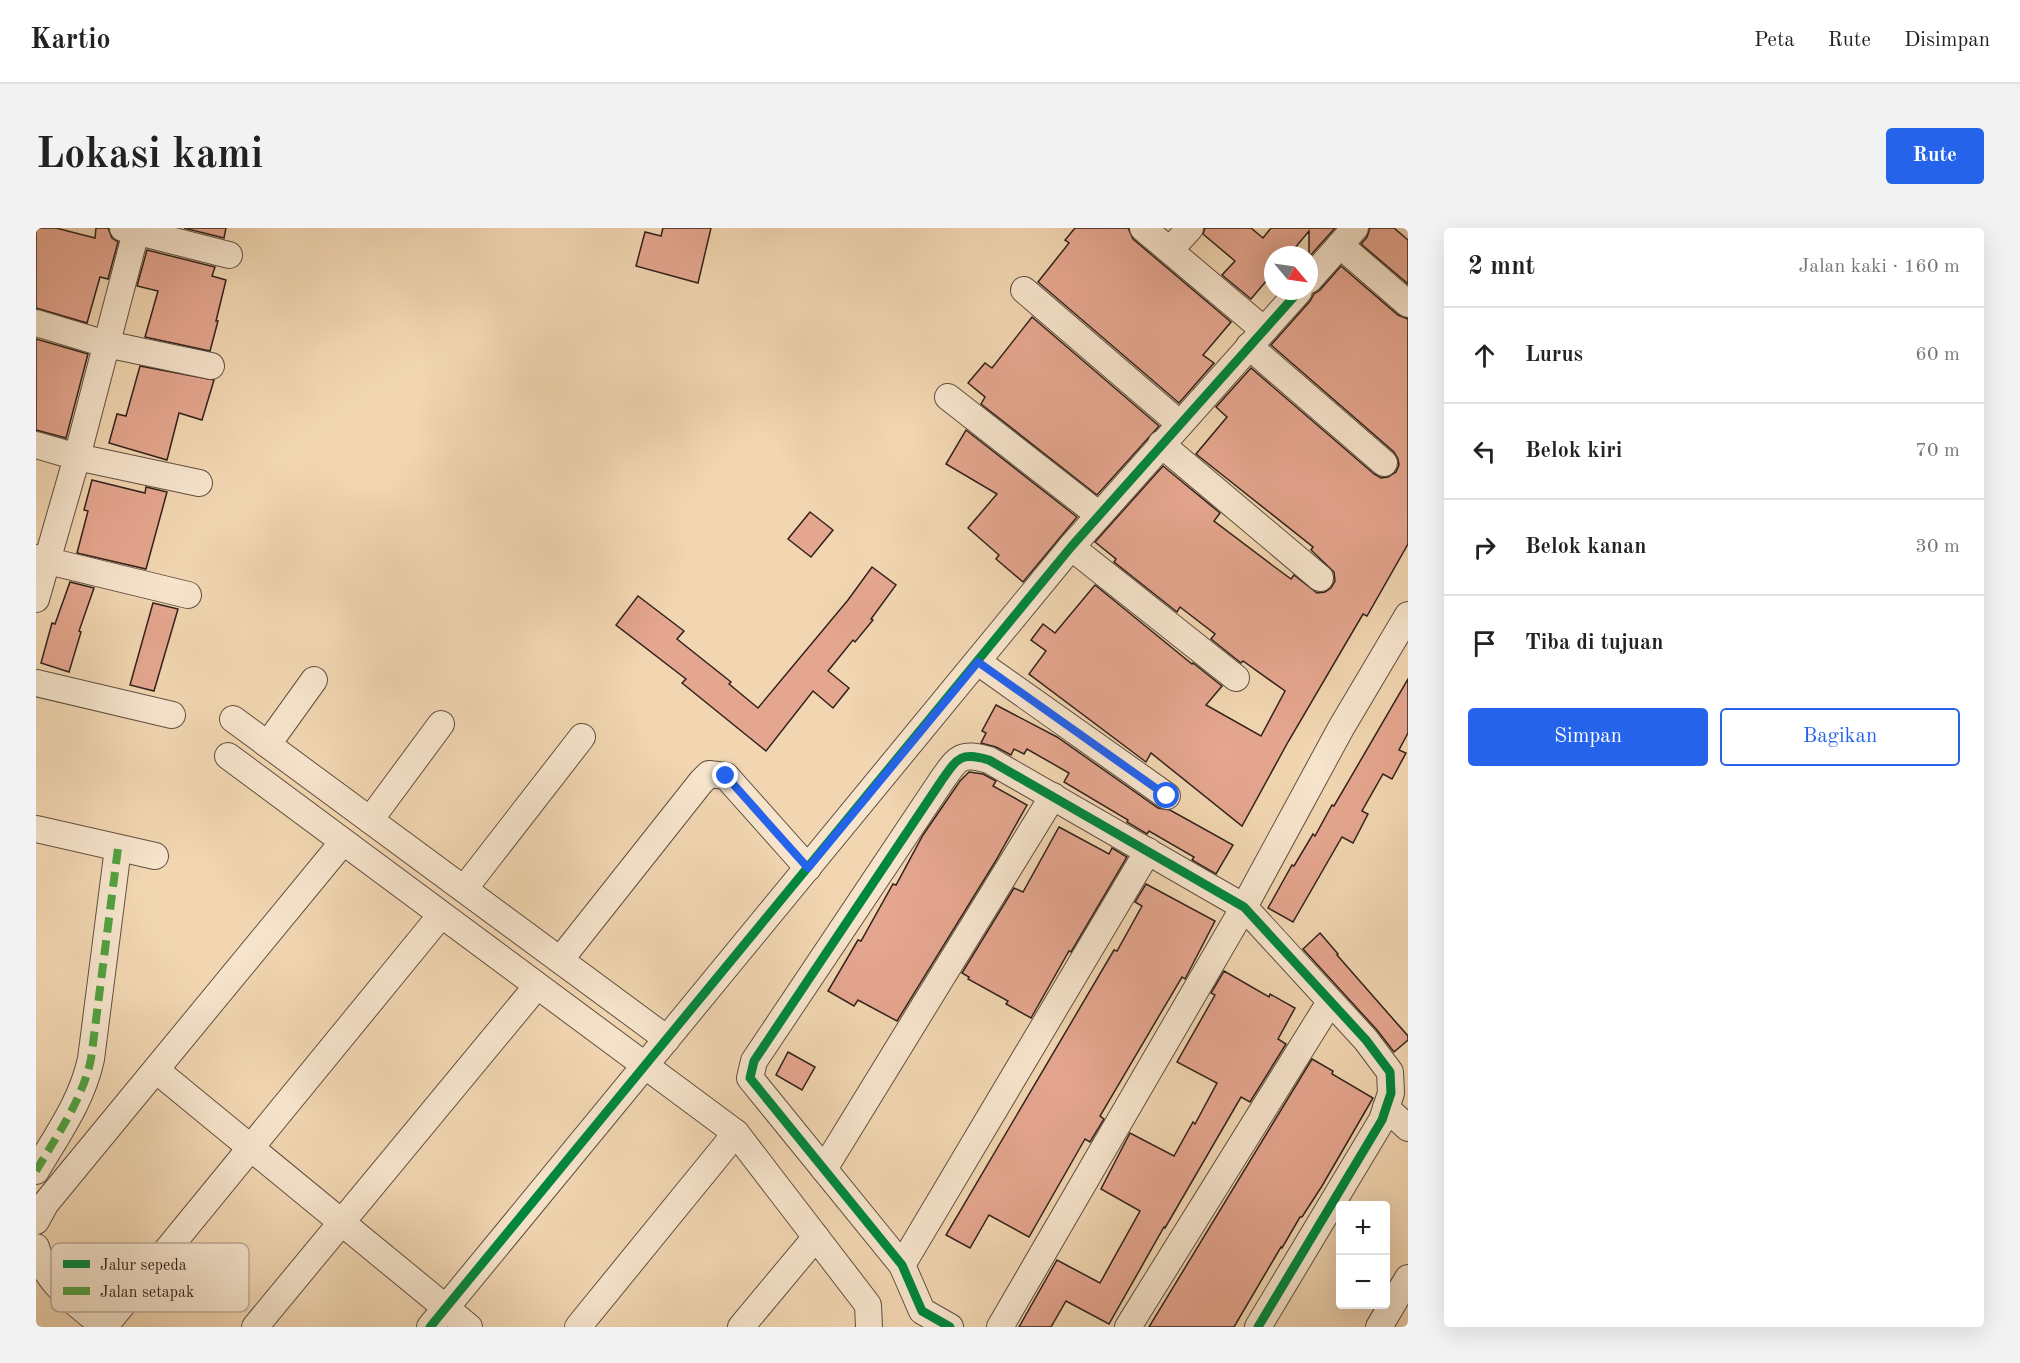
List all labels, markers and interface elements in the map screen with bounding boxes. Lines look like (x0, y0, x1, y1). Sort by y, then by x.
text: Kartio (30, 27, 111, 55)
text: Peta (1754, 30, 1795, 51)
text: Rute (1828, 30, 1871, 51)
text: Disimpan (1904, 30, 1990, 51)
button: Rute (1886, 128, 1984, 184)
text: Lokasi kami (36, 135, 263, 177)
north arrow (1264, 246, 1318, 300)
text: 2 mnt (1468, 254, 1535, 280)
text: Jalan kaki · 160 m (1798, 257, 1960, 277)
icon: ahead (1468, 339, 1501, 372)
text: Lurus (1525, 344, 1583, 366)
text: 60 m (1915, 345, 1960, 365)
icon: left (1468, 435, 1501, 468)
text: Belok kiri (1525, 440, 1622, 462)
text: 70 m (1915, 441, 1960, 461)
icon: right (1468, 531, 1501, 564)
text: Belok kanan (1525, 536, 1647, 558)
text: 30 m (1915, 537, 1960, 557)
icon: arrive (1468, 627, 1501, 660)
text: Tiba di tujuan (1525, 632, 1663, 654)
button: Simpan (1468, 708, 1708, 766)
button: Bagikan (1720, 708, 1960, 766)
route end (712, 762, 738, 788)
route start (1153, 782, 1179, 808)
map controls (1336, 1201, 1390, 1309)
button: + (1336, 1201, 1390, 1255)
legend (51, 1243, 249, 1312)
button: − (1336, 1255, 1390, 1309)
text: Jalur sepeda (100, 1258, 187, 1274)
text: Jalan setapak (100, 1285, 194, 1301)

